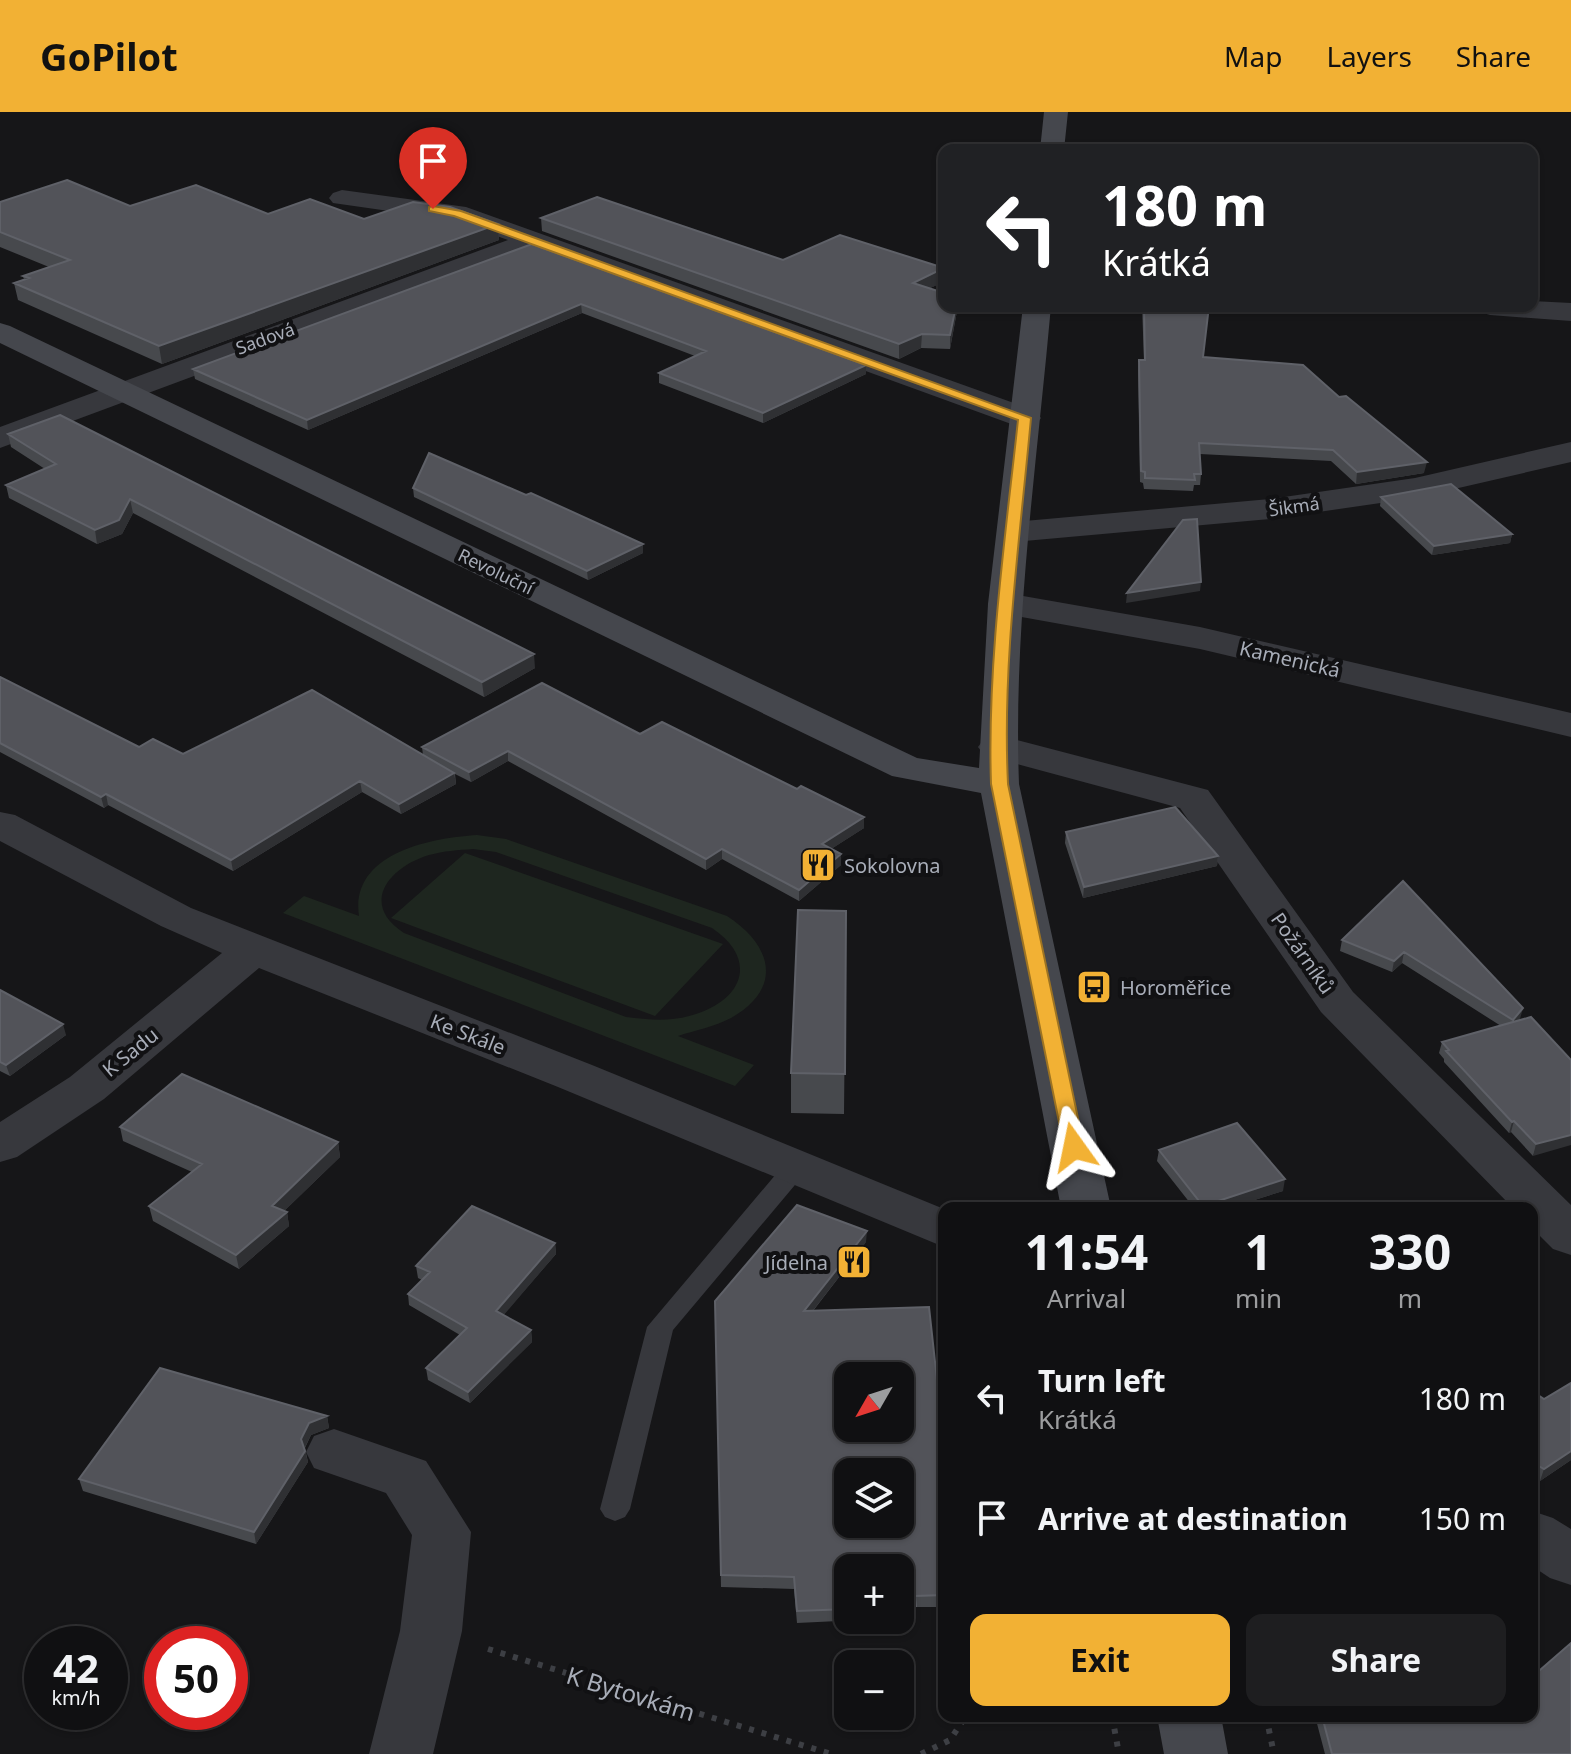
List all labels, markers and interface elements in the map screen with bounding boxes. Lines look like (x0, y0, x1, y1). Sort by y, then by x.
text: GoPilot (40, 30, 178, 82)
text: Map (1224, 37, 1282, 75)
text: Layers (1326, 37, 1412, 75)
text: Share (1456, 37, 1531, 75)
pin (399, 127, 467, 209)
icon: arrive (411, 139, 455, 183)
text: 180 m (1102, 166, 1267, 242)
icon: left (970, 176, 1074, 280)
text: Krátká (1102, 238, 1211, 287)
street label: Sadová (232, 316, 298, 360)
street label: Šikmá (1267, 491, 1321, 521)
street label: Revoluční (454, 542, 538, 600)
street label: Kamenická (1237, 634, 1343, 684)
restaurant icon: Sokolovna (799, 846, 837, 884)
place label: Sokolovna (844, 852, 940, 879)
street label: Požárníků (1265, 907, 1341, 999)
bus stop icon: Horoměřice (1075, 968, 1113, 1006)
place label: Horoměřice (1120, 974, 1231, 1001)
street label: Ke Skále (427, 1007, 509, 1061)
street label: K Sadu (96, 1021, 164, 1083)
position arrow (1032, 1105, 1116, 1189)
text: 11:54 (1025, 1219, 1148, 1284)
text: 1 (1245, 1219, 1272, 1284)
text: 330 (1369, 1219, 1451, 1284)
restaurant icon: Jídelna (835, 1243, 873, 1281)
place label: Jídelna (763, 1249, 828, 1276)
text: Arrival (1047, 1280, 1126, 1316)
text: min (1235, 1280, 1282, 1316)
text: m (1398, 1280, 1422, 1316)
text: Turn left (1038, 1360, 1166, 1401)
north arrow (834, 1362, 914, 1442)
map controls (834, 1362, 914, 1730)
icon: left (970, 1376, 1014, 1420)
text: 180 m (1419, 1378, 1506, 1419)
text: Krátká (1038, 1401, 1117, 1437)
button: layers (834, 1458, 914, 1538)
icon: arrive (970, 1496, 1014, 1540)
text: Arrive at destination (1038, 1498, 1348, 1539)
text: 150 m (1419, 1498, 1506, 1539)
button: + (834, 1554, 914, 1634)
button: Exit (970, 1614, 1230, 1706)
button: Share (1246, 1614, 1506, 1706)
speed limit sign: 50 (144, 1626, 248, 1730)
text: 42 (53, 1640, 99, 1695)
button: − (834, 1650, 914, 1730)
street label: K Bytovkám (563, 1658, 699, 1728)
text: km/h (51, 1684, 101, 1711)

